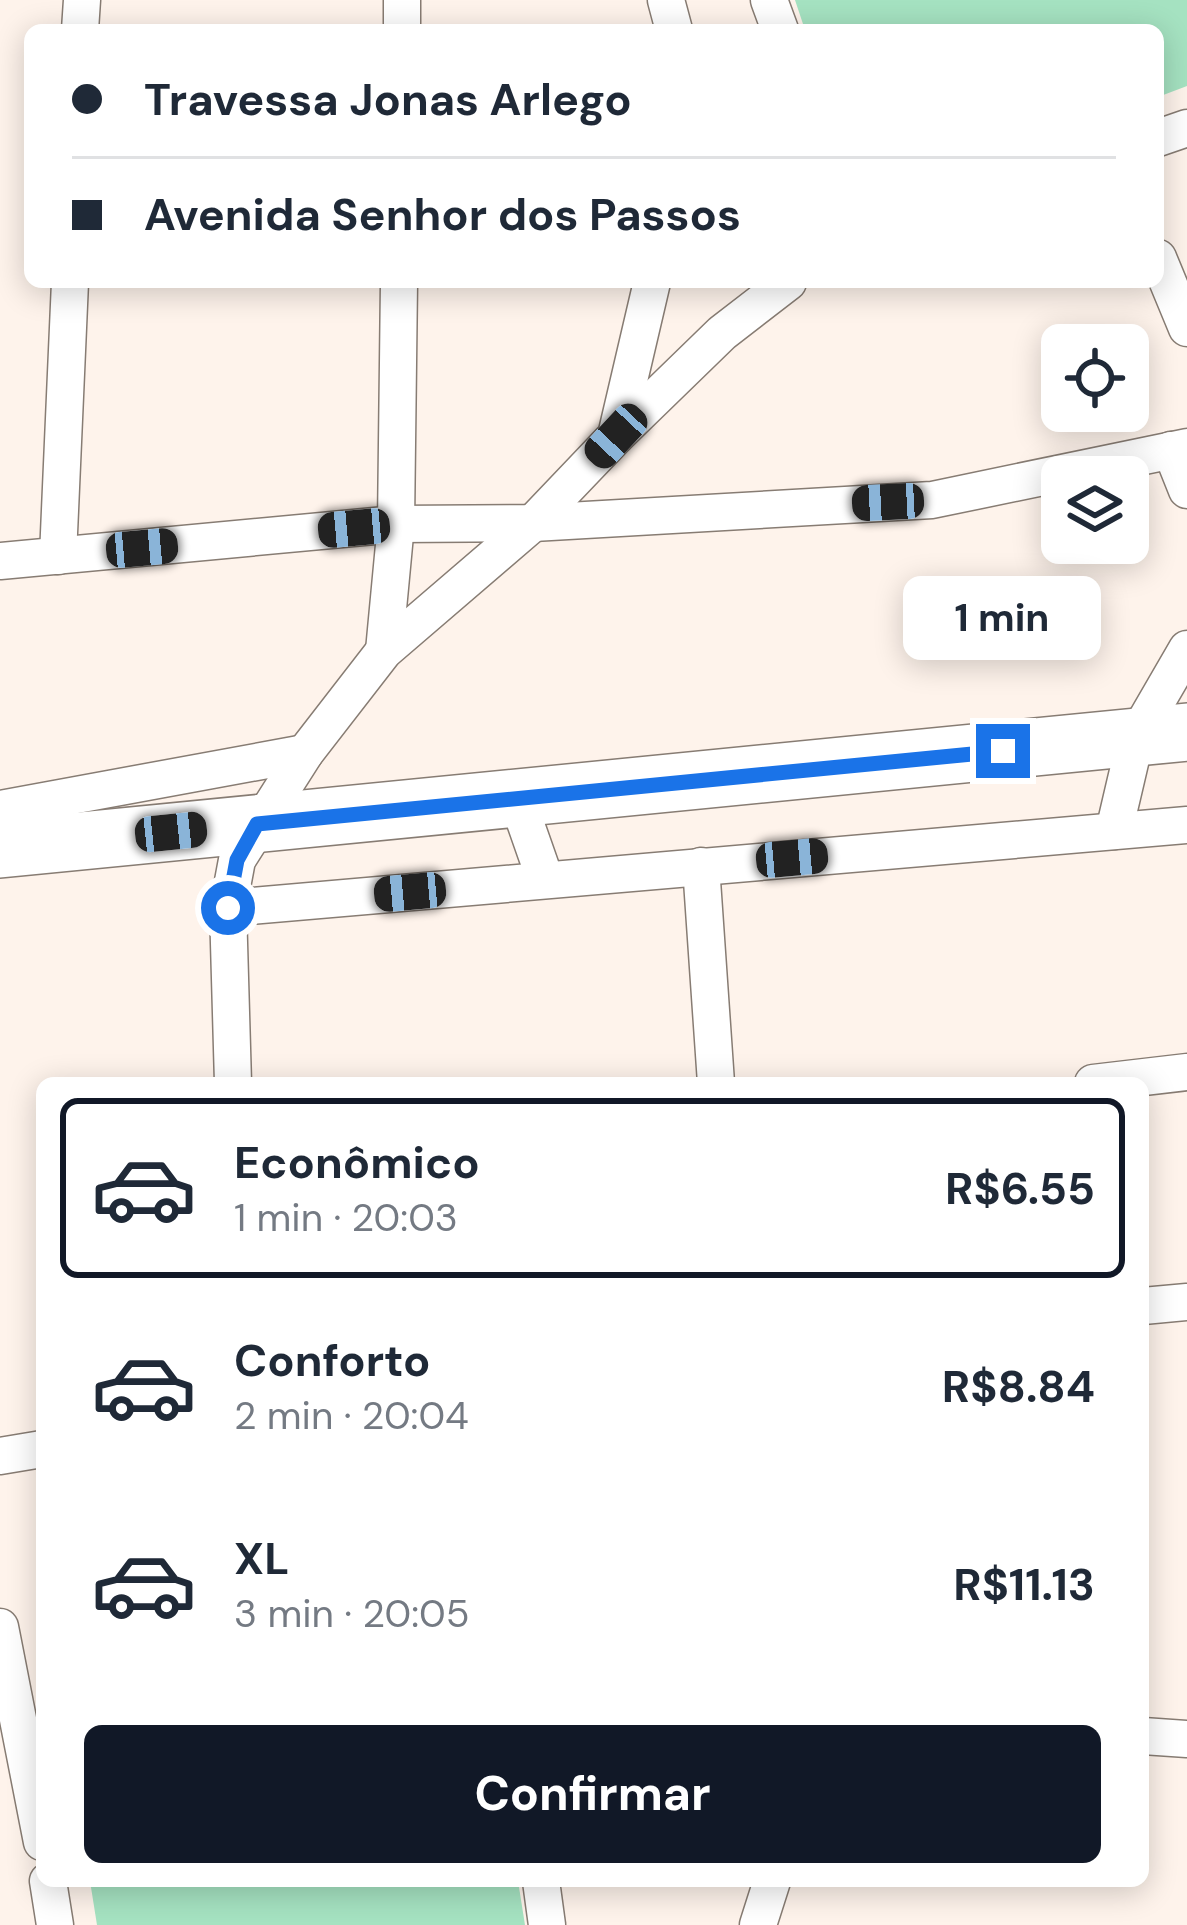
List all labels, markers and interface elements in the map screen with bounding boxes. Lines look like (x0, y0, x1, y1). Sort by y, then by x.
text: Travessa Jonas Arlego (144, 70, 632, 129)
text: Avenida Senhor dos Passos (144, 185, 741, 244)
map controls (1041, 324, 1149, 564)
button: locate (1041, 324, 1149, 432)
car (578, 397, 654, 475)
button: layers (1041, 456, 1149, 564)
car (851, 482, 925, 522)
car (317, 507, 391, 549)
car (105, 527, 179, 569)
callout: 1 min (904, 577, 1102, 661)
text: 1 min (955, 592, 1049, 643)
route end (976, 724, 1030, 778)
car (133, 810, 209, 854)
car (755, 837, 829, 879)
car (373, 871, 447, 913)
route start (201, 881, 255, 935)
text: Econômico (234, 1133, 480, 1192)
icon: car (90, 1134, 198, 1242)
text: R$6.55 (945, 1159, 1095, 1218)
text: 1 min · 20:03 (234, 1192, 458, 1243)
text: Conforto (234, 1331, 430, 1390)
icon: car (90, 1332, 198, 1440)
text: R$8.84 (942, 1357, 1095, 1416)
text: 2 min · 20:04 (234, 1390, 469, 1441)
text: XL (234, 1529, 289, 1588)
icon: car (90, 1530, 198, 1638)
text: R$11.13 (953, 1555, 1095, 1614)
text: 3 min · 20:05 (234, 1588, 469, 1639)
button: Confirmar (84, 1725, 1101, 1863)

